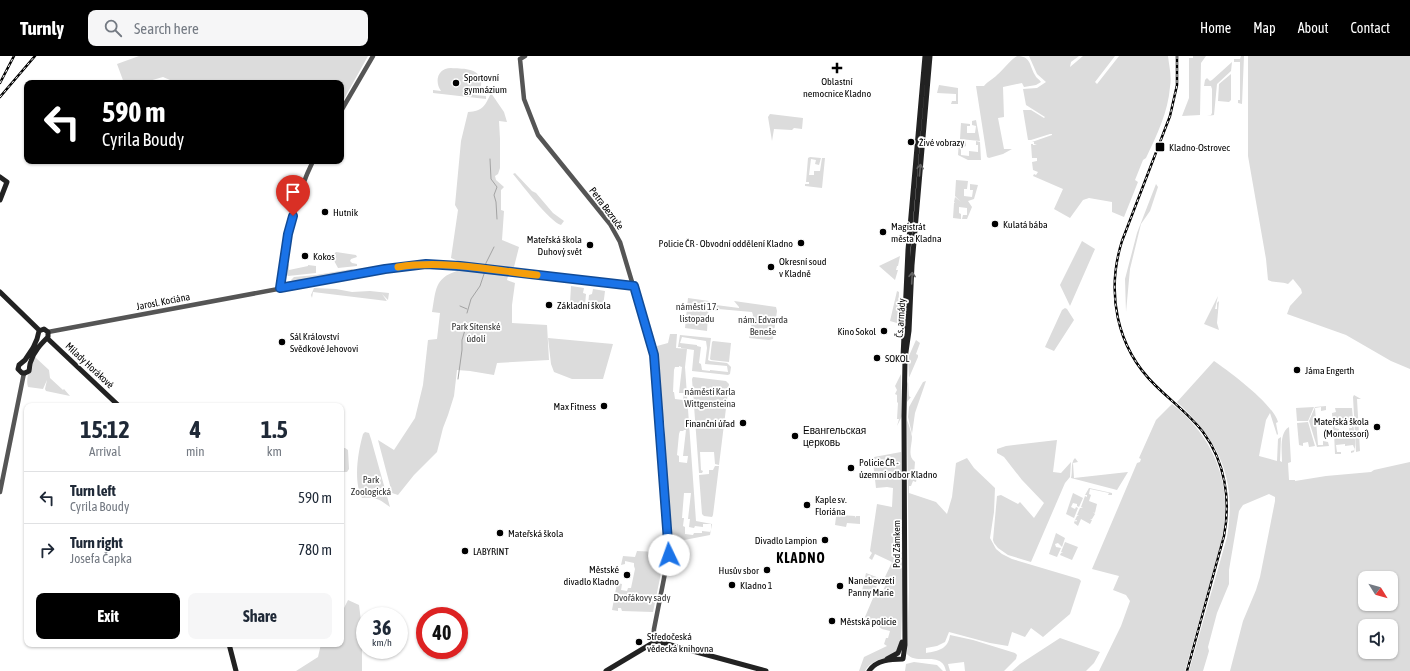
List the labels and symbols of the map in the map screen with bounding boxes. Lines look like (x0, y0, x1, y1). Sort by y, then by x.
marker: Oblastní nemocnice Kladno (831, 62, 843, 74)
place label: Sportovní gymnázium (464, 72, 507, 95)
place label: Oblastní nemocnice Kladno (803, 76, 871, 99)
marker: Sportovní gymnázium (451, 78, 461, 88)
marker: Živé vobrazy (906, 137, 916, 147)
place label: Živé vobrazy (919, 137, 964, 148)
marker: Kladno-Ostrovec (1154, 141, 1166, 153)
place label: Kladno-Ostrovec (1169, 142, 1230, 153)
one-way arrow (917, 164, 924, 177)
pin (276, 175, 310, 216)
street label: Petra Bezruče (587, 185, 626, 232)
marker: Hutník (320, 207, 330, 217)
place label: Hutník (333, 207, 359, 218)
marker: Kulatá bába (990, 219, 1000, 229)
place label: Kulatá bába (1003, 219, 1048, 230)
place label: Magistrát města Kladna (891, 221, 942, 244)
marker: Magistrát města Kladna (878, 227, 888, 237)
place label: Mateřská škola Duhový svět (527, 234, 582, 257)
place label: Policie ČR - Obvodní oddělení Kladno (659, 238, 793, 249)
marker: Policie ČR - Obvodní oddělení Kladno (796, 238, 806, 248)
marker: Mateřská škola Duhový svět (585, 240, 595, 250)
marker: Kokos (300, 251, 310, 261)
place label: Kokos (313, 251, 335, 262)
place label: Okresní soud v Kladně (779, 256, 827, 279)
marker: Okresní soud v Kladně (766, 262, 776, 272)
one-way arrow (908, 272, 915, 285)
street label: Jarosl. Kociána (135, 291, 191, 312)
street label: Čs. armády (894, 298, 907, 338)
marker: Základní škola (544, 300, 554, 310)
place label: Základní škola (557, 300, 611, 311)
park label: náměstí 17. listopadu (676, 301, 718, 324)
park label: nám. Edvarda Beneše (738, 314, 788, 337)
park label: Park Sítenské údolí (451, 321, 501, 344)
place label: Kino Sokol (837, 326, 876, 337)
marker: Kino Sokol (879, 326, 889, 336)
place label: Sál Království Svědkové Jehovovi (290, 331, 358, 354)
marker: Sál Království Svědkové Jehovovi (277, 337, 287, 347)
street label: Milady Horákové (63, 340, 116, 391)
marker: SOKOL (872, 353, 882, 363)
place label: SOKOL (885, 353, 909, 364)
marker: Jáma Engerth (1292, 365, 1302, 375)
place label: Jáma Engerth (1305, 365, 1355, 376)
park label: náměstí Karla Wittgensteina (684, 386, 736, 409)
place label: Max Fitness (554, 401, 596, 412)
marker: Max Fitness (599, 401, 609, 411)
place label: Mateřská škola (Montessori) (1314, 416, 1369, 439)
place label: Finanční úřad (685, 418, 735, 429)
marker: Finanční úřad (738, 418, 748, 428)
marker: Mateřská škola (Montessori) (1372, 422, 1382, 432)
place label: Евангельская церковь (803, 425, 866, 448)
marker: Евангельская церковь (790, 431, 800, 441)
place label: Policie ČR - územní odbor Kladno (859, 457, 938, 480)
marker: Policie ČR - územní odbor Kladno (846, 463, 856, 473)
park label: Park Zoologická (351, 474, 392, 497)
place label: Kaple sv. Floriána (815, 494, 847, 517)
marker: Kaple sv. Floriána (802, 500, 812, 510)
street label: Pod Zámkem (891, 520, 902, 568)
marker: Mateřská škola (495, 528, 505, 538)
place label: Mateřská škola (508, 528, 564, 539)
position arrow (648, 534, 690, 576)
place label: Divadlo Lampion (755, 535, 817, 546)
marker: Divadlo Lampion (820, 535, 830, 545)
marker: LABYRINT (460, 546, 470, 556)
place label: LABYRINT (473, 546, 509, 557)
district label: KLADNO (776, 550, 826, 566)
place label: Městské divadlo Kladno (563, 564, 619, 587)
place label: Husův sbor (719, 565, 760, 576)
marker: Husův sbor (762, 565, 772, 575)
marker: Městské divadlo Kladno (622, 570, 632, 580)
north arrow (1358, 571, 1398, 611)
place label: Nanebevzetí Panny Marie (848, 575, 895, 598)
marker: Kladno 1 (727, 580, 737, 590)
place label: Kladno 1 (740, 580, 773, 591)
marker: Nanebevzetí Panny Marie (835, 581, 845, 591)
park label: Dvořákovy sady (613, 592, 671, 603)
speed limit sign: 40 (416, 607, 468, 659)
marker: Městská policie (827, 616, 837, 626)
place label: Městská policie (840, 616, 897, 627)
place label: Středočeská vědecká knihovna (647, 631, 714, 654)
marker: Středočeská vědecká knihovna (634, 637, 644, 647)

